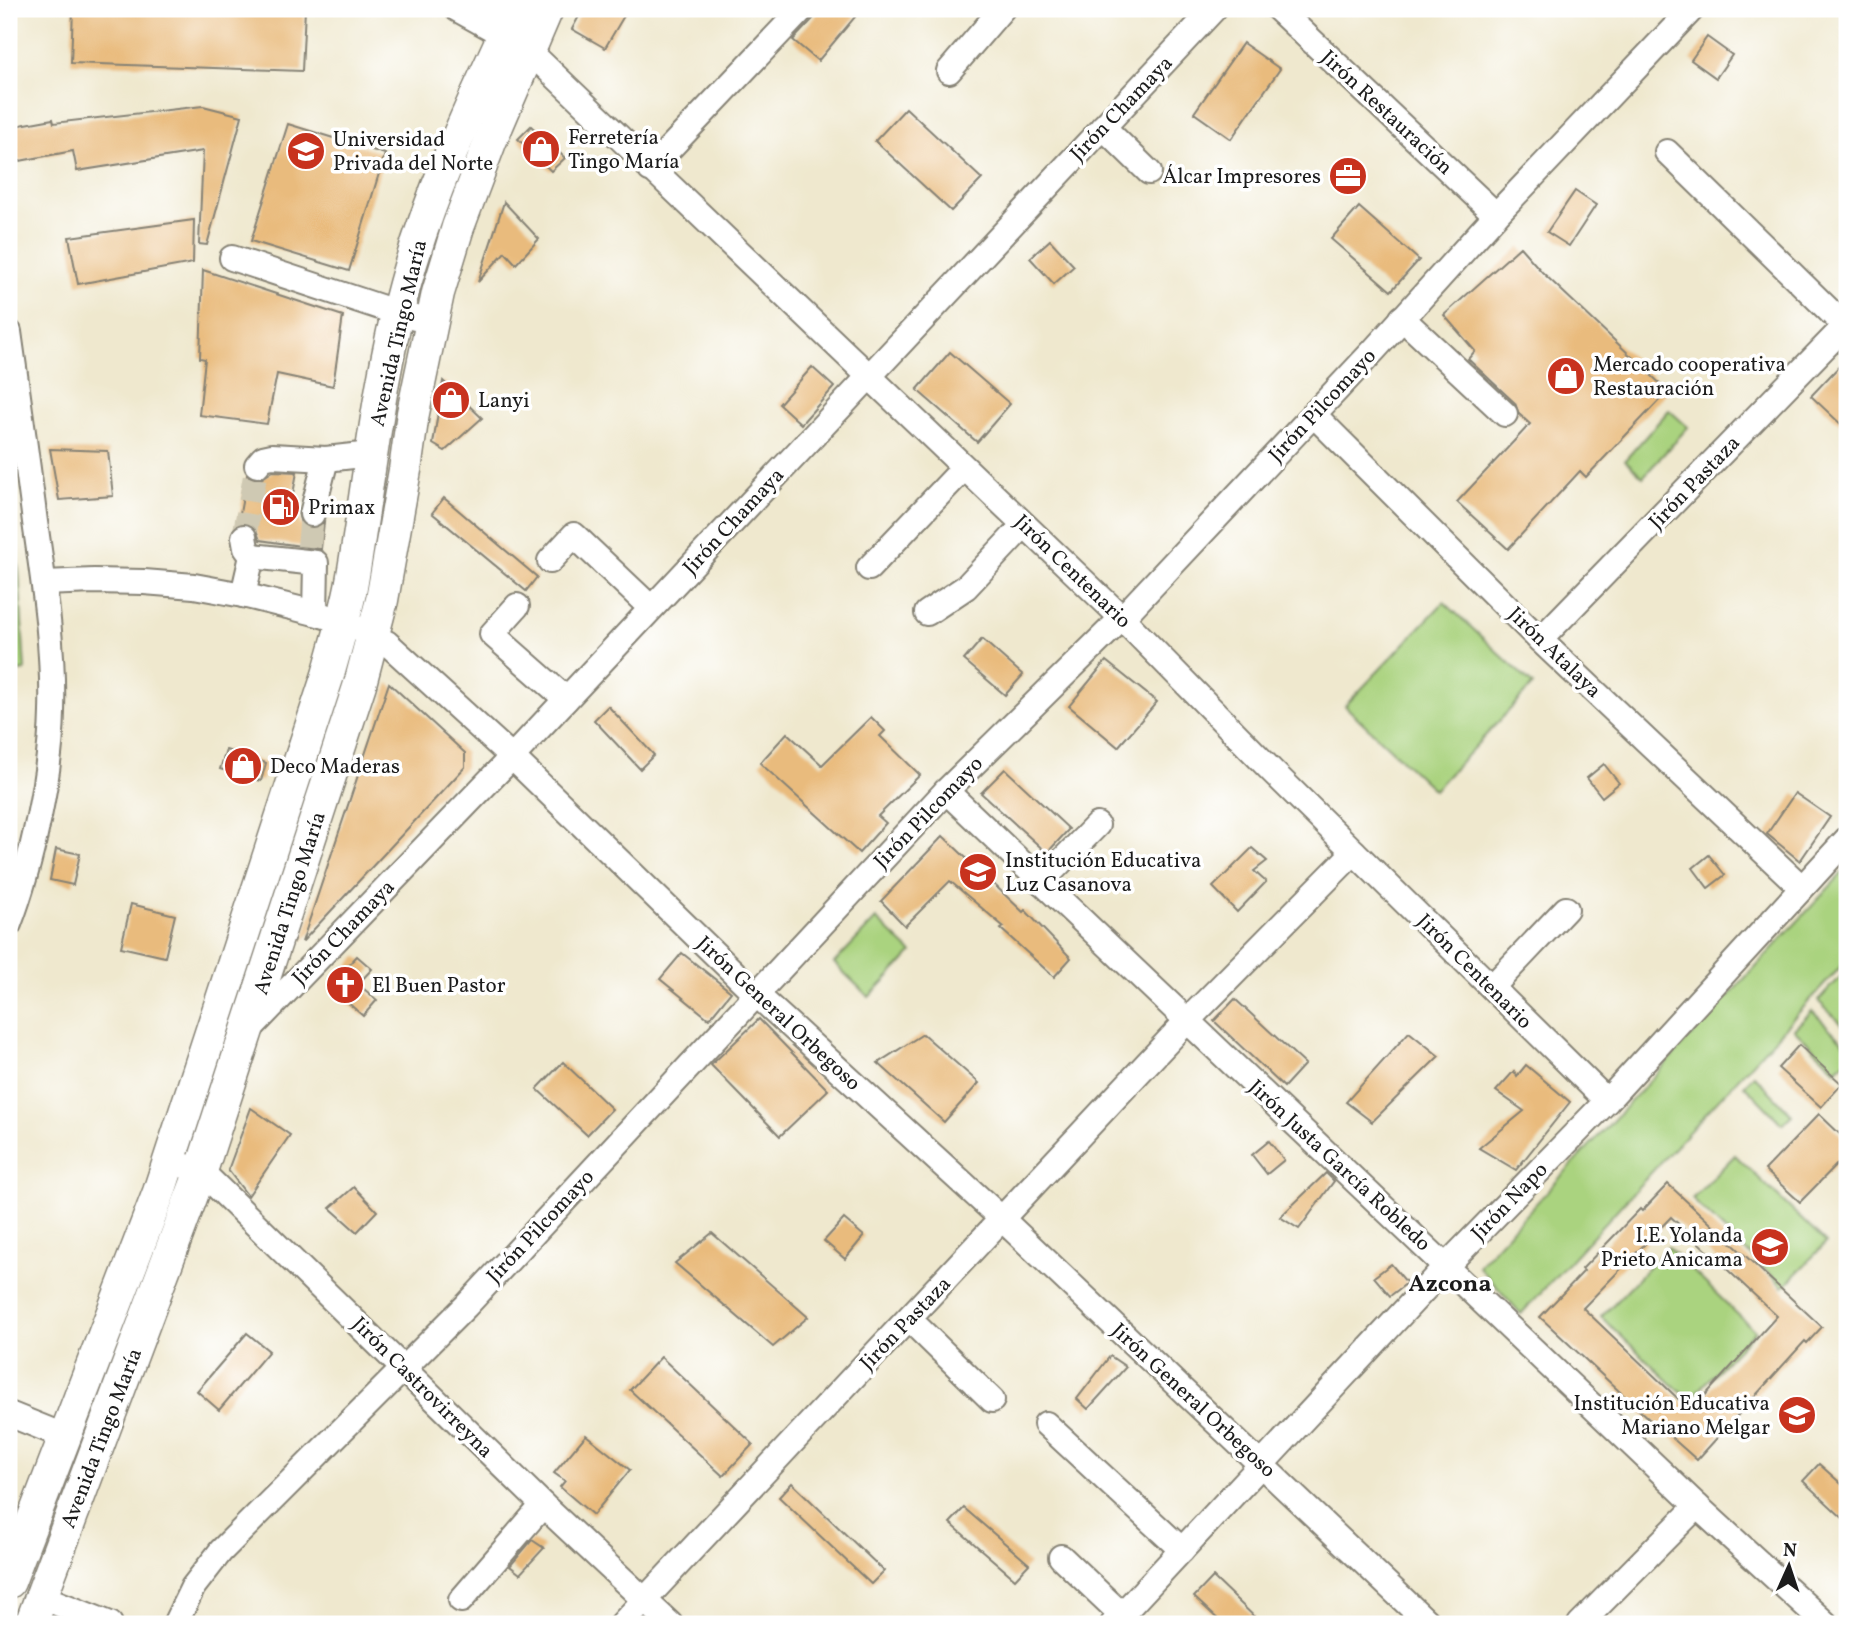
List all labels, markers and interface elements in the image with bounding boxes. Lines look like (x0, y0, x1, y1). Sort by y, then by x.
street label: Jirón Restauración (1313, 44, 1458, 182)
street label: Jirón Chamaya (1064, 50, 1180, 168)
place label: Ferretería Tingo María (568, 124, 680, 177)
place label: Universidad Privada del Norte (333, 126, 493, 179)
shop icon: Ferretería Tingo María (520, 128, 562, 170)
school or university icon: Universidad Privada del Norte (285, 130, 327, 172)
office icon: Álcar Impresores (1327, 155, 1369, 197)
place label: Álcar Impresores (1162, 163, 1321, 192)
street label: Avenida Tingo María (364, 237, 435, 430)
street label: Jirón Pilcomayo (1263, 343, 1384, 469)
place label: Mercado cooperativa Restauración (1593, 351, 1786, 404)
shop icon: Mercado cooperativa Restauración (1545, 355, 1587, 397)
shop icon: Lanyi (430, 379, 472, 421)
place label: Lanyi (478, 387, 530, 416)
street label: Jirón Pastaza (1643, 430, 1747, 536)
street label: Jirón Chamaya (677, 462, 791, 582)
fuel station icon: Primax (260, 486, 302, 528)
place label: Primax (308, 494, 375, 523)
street label: Jirón Centenario (1007, 509, 1137, 635)
street label: Jirón Atalaya (1501, 601, 1607, 705)
shop icon: Deco Maderas (222, 745, 264, 787)
street label: Jirón Pilcomayo (868, 750, 990, 876)
place label: Deco Maderas (270, 753, 400, 782)
street label: Avenida Tingo María (247, 808, 334, 999)
place label: Institución Educativa Luz Casanova (1005, 847, 1202, 900)
school or university icon: Institución Educativa Luz Casanova (957, 851, 999, 893)
street label: Jirón Chamaya (286, 874, 402, 992)
street label: Jirón Centenario (1410, 908, 1538, 1036)
street label: Jirón General Orbegoso (689, 930, 867, 1098)
church icon: El Buen Pastor (324, 964, 366, 1006)
place label: El Buen Pastor (372, 972, 506, 1001)
street label: Jirón Justa García Robledo (1241, 1074, 1437, 1259)
street label: Jirón Napo (1465, 1156, 1555, 1248)
street label: Jirón Pilcomayo (481, 1164, 602, 1290)
place label: I.E. Yolanda Prieto Anicama (1601, 1222, 1743, 1275)
school or university icon: I.E. Yolanda Prieto Anicama (1749, 1226, 1791, 1268)
district label: Azcona (1408, 1268, 1492, 1302)
street label: Jirón Pastaza (854, 1271, 958, 1377)
street label: Jirón Castrovirreyna (345, 1311, 499, 1465)
street label: Jirón General Orbegoso (1104, 1317, 1282, 1485)
street label: Avenida Tingo María (55, 1344, 150, 1533)
place label: Institución Educativa Mariano Melgar (1573, 1390, 1770, 1443)
school or university icon: Institución Educativa Mariano Melgar (1776, 1394, 1818, 1436)
north arrow (1755, 1532, 1825, 1602)
text: N (1782, 1538, 1798, 1564)

